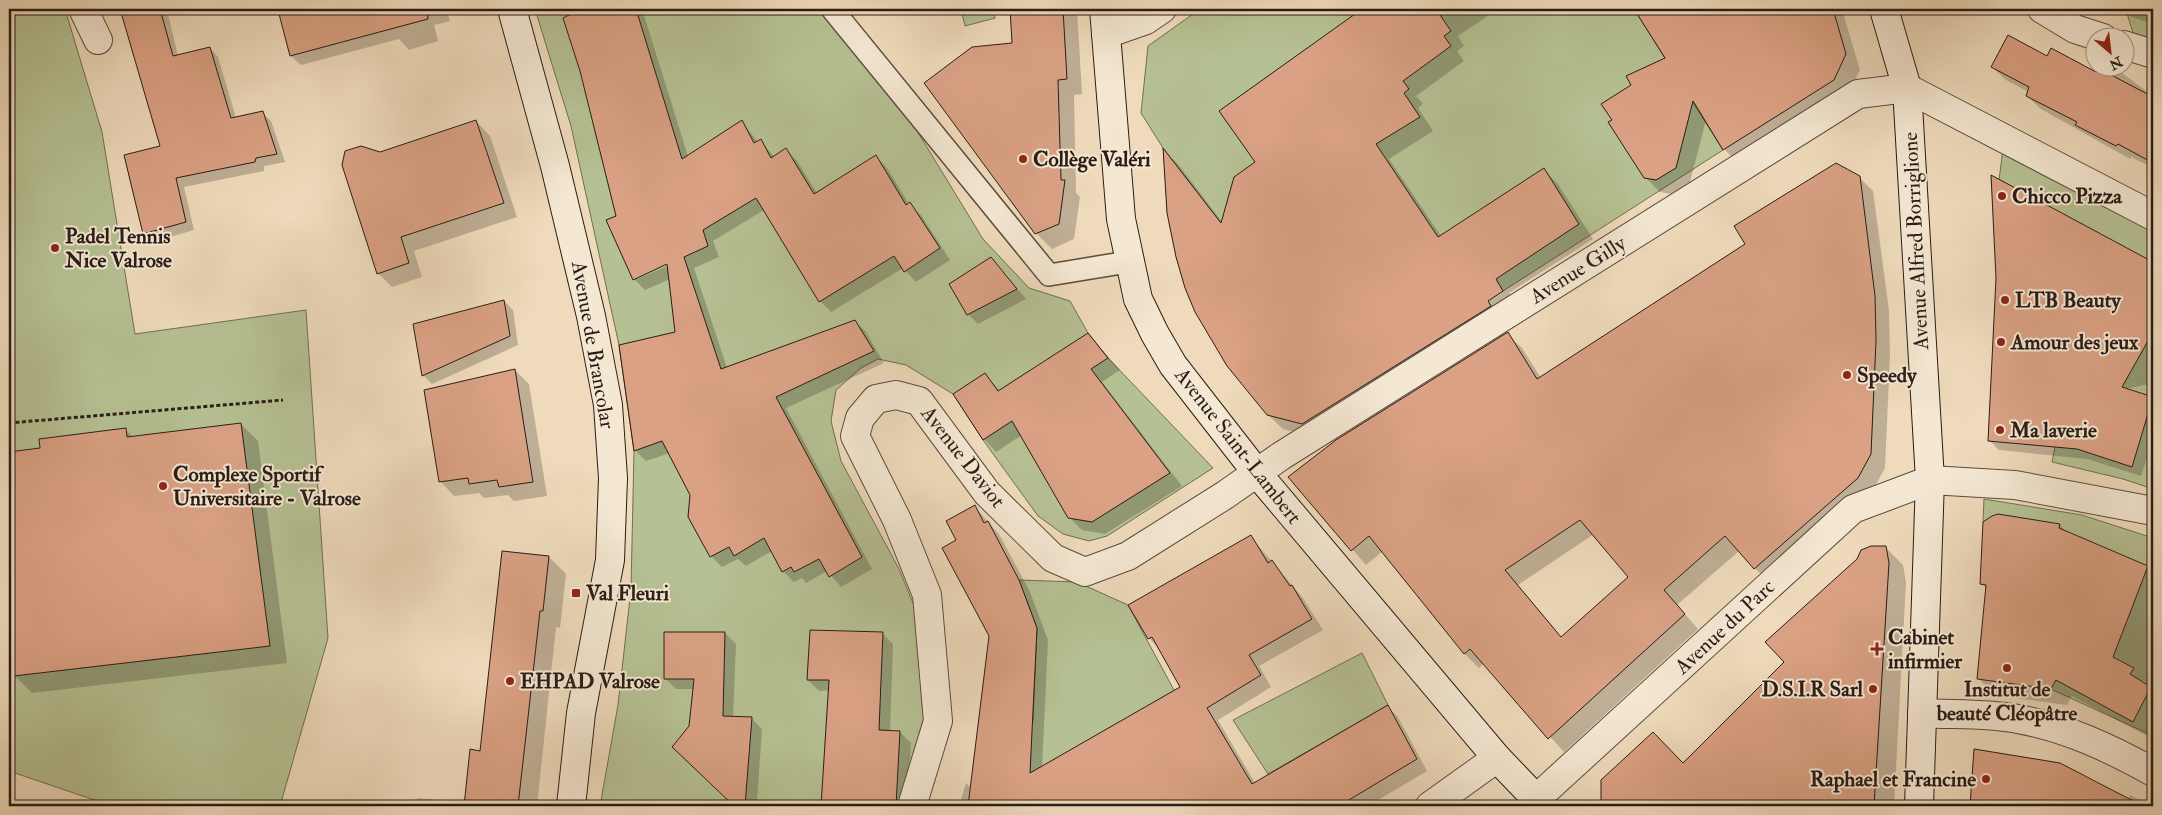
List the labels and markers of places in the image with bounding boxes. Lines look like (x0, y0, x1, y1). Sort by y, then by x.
place label: Collège Valéri (1033, 146, 1151, 173)
marker: Collège Valéri (1017, 153, 1029, 165)
place label: Chicco Pizza (2012, 183, 2123, 210)
marker: Chicco Pizza (1996, 190, 2008, 202)
place label: Padel Tennis Nice Valrose (64, 223, 172, 274)
marker: Padel Tennis Nice Valrose (49, 242, 61, 254)
place label: LTB Beauty (2015, 287, 2121, 314)
marker: LTB Beauty (1999, 294, 2011, 306)
place label: Amour des jeux (2010, 329, 2139, 356)
marker: Amour des jeux (1995, 336, 2007, 348)
place label: Speedy (1857, 362, 1917, 389)
marker: Speedy (1841, 369, 1853, 381)
place label: Ma laverie (2009, 417, 2097, 444)
marker: Ma laverie (1994, 424, 2006, 436)
place label: Complexe Sportif Universitaire - Valrose (173, 461, 361, 512)
marker: Complexe Sportif Universitaire - Valrose (157, 480, 169, 492)
place label: Val Fleuri (585, 580, 669, 607)
marker: Val Fleuri (570, 587, 582, 599)
place label: Cabinet infirmier (1887, 624, 1963, 675)
marker: Cabinet infirmier (1870, 642, 1884, 656)
marker: Institut de beauté Cléopâtre (2001, 662, 2013, 674)
place label: EHPAD Valrose (520, 668, 660, 695)
marker: EHPAD Valrose (504, 675, 516, 687)
place label: D.S.I.R Sarl (1762, 676, 1864, 703)
place label: Institut de beauté Cléopâtre (1936, 676, 2078, 727)
marker: D.S.I.R Sarl (1867, 683, 1879, 695)
place label: Raphael et Francine (1810, 766, 1976, 793)
marker: Raphael et Francine (1980, 773, 1992, 785)

